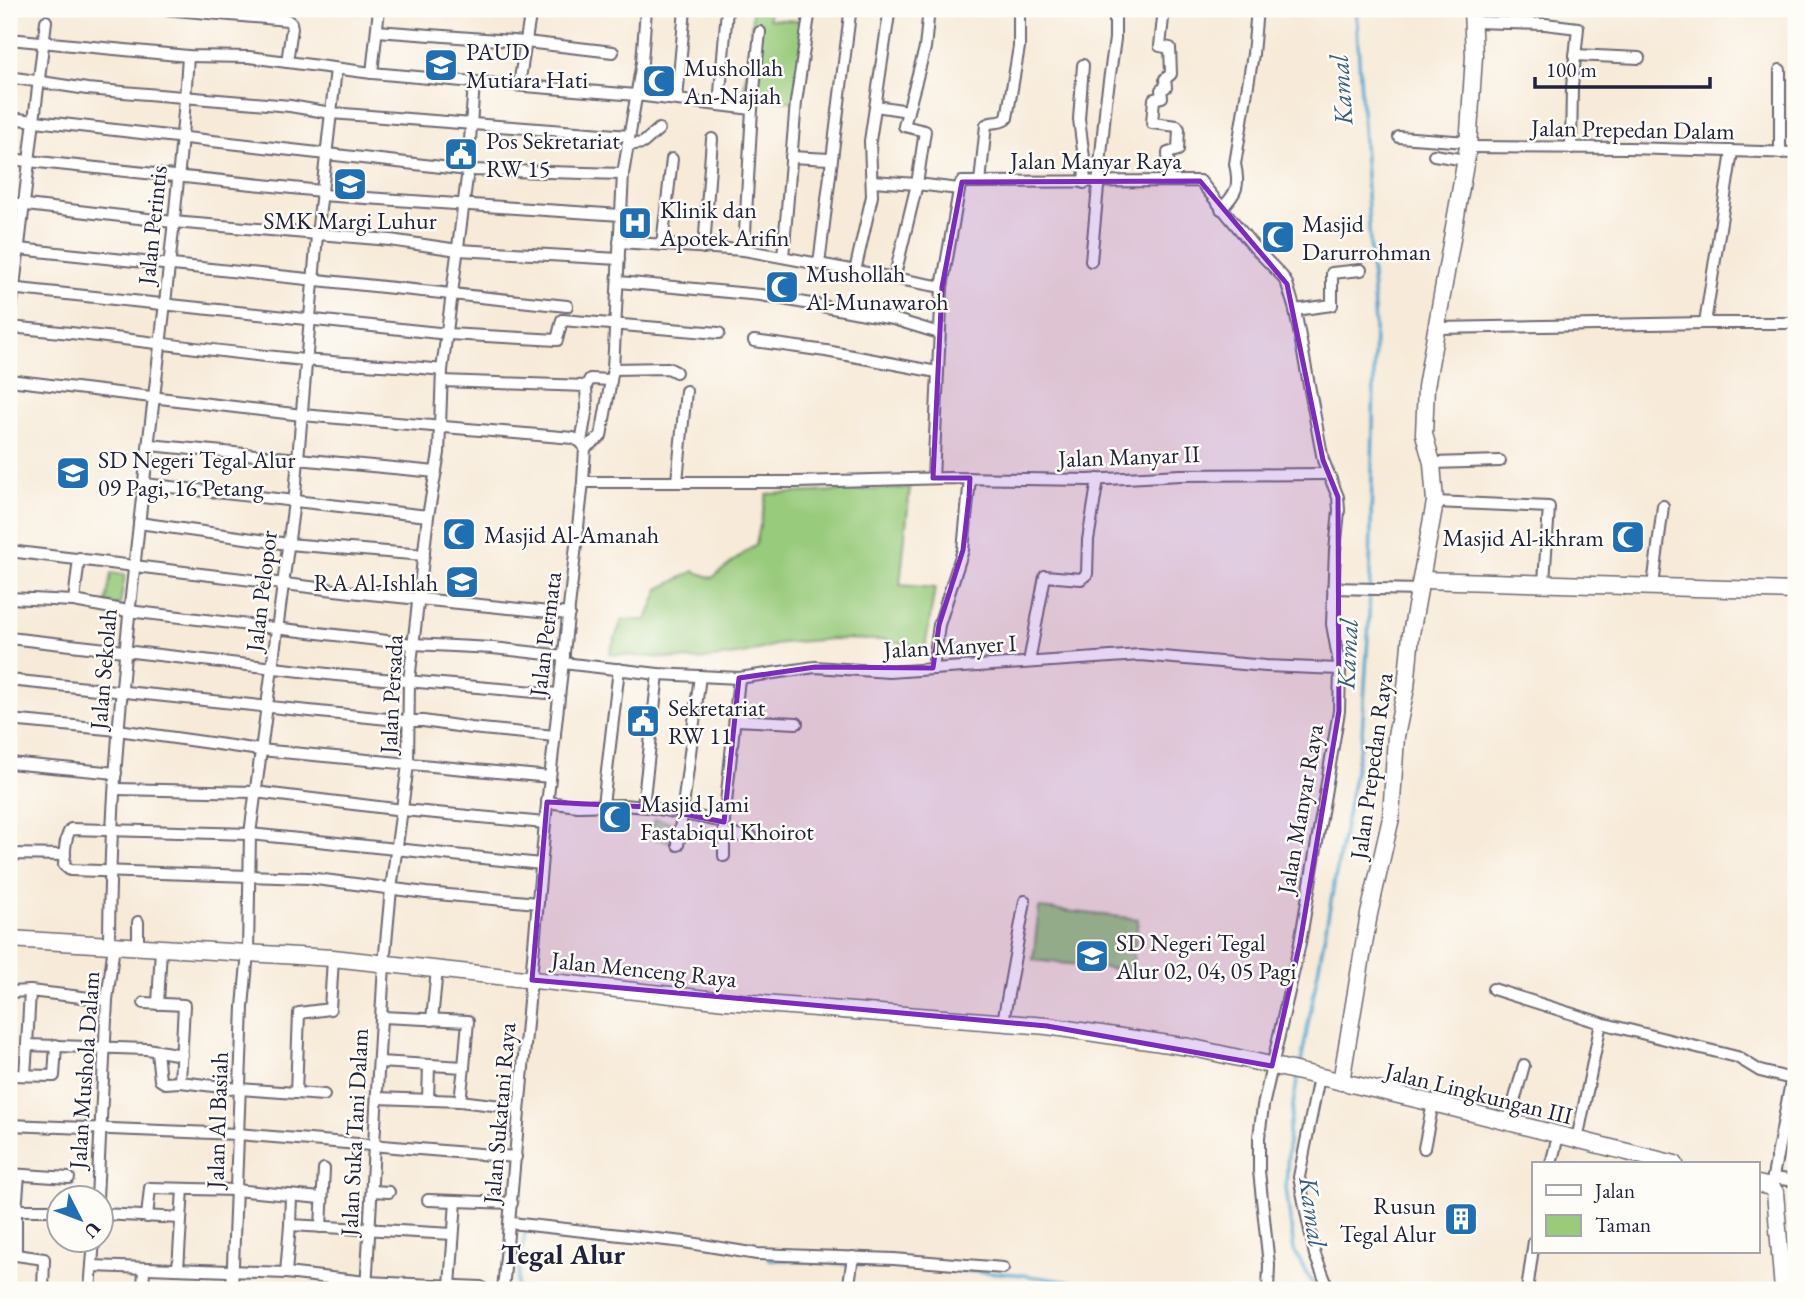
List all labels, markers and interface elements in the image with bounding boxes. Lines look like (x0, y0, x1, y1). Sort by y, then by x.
place label: PAUD Mutiara Hati (466, 36, 588, 95)
school or university icon: PAUD Mutiara Hati (422, 46, 460, 84)
scale bar (1535, 46, 1710, 90)
place label: Mushollah An-Najiah (683, 52, 783, 111)
water label: Kamal (1322, 53, 1360, 127)
text: 100 m (1546, 56, 1597, 83)
mosque icon: Mushollah An-Najiah (640, 62, 678, 100)
street label: Jalan Prepedan Dalam (1529, 112, 1735, 146)
place label: Pos Sekretariat RW 15 (486, 125, 620, 184)
public building icon: Pos Sekretariat RW 15 (442, 135, 480, 173)
street label: Jalan Manyar Raya (1008, 145, 1182, 176)
street label: Jalan Perintis (130, 164, 174, 288)
school or university icon: SMK Margi Luhur (331, 165, 369, 203)
place label: Klinik dan Apotek Arifin (659, 194, 790, 253)
hospital icon: Klinik dan Apotek Arifin (616, 204, 654, 242)
place label: SMK Margi Luhur (263, 205, 437, 236)
place label: Masjid Darurrohman (1302, 208, 1431, 267)
mosque icon: Masjid Darurrohman (1259, 218, 1297, 256)
place label: Mushollah Al-Munawaroh (805, 258, 949, 317)
mosque icon: Mushollah Al-Munawaroh (763, 268, 801, 306)
street label: Jalan Manyar II (1056, 438, 1200, 474)
place label: SD Negeri Tegal Alur 09 Pagi, 16 Petang (98, 444, 295, 503)
school or university icon: SD Negeri Tegal Alur 09 Pagi, 16 Petang (54, 454, 92, 492)
mosque icon: Masjid Al-Amanah (440, 515, 478, 553)
mosque icon: Masjid Al-ikhram (1609, 518, 1647, 556)
place label: Masjid Al-Amanah (484, 519, 659, 550)
place label: Masjid Al-ikhram (1443, 522, 1604, 553)
street label: Jalan Pelopor (238, 529, 284, 655)
school or university icon: RA Al-Ishlah (443, 563, 481, 601)
place label: RA Al-Ishlah (314, 567, 438, 598)
street label: Jalan Permata (522, 569, 568, 700)
street label: Jalan Sekolah (82, 607, 124, 733)
water label: Kamal (1328, 617, 1366, 691)
street label: Jalan Manyer I (881, 627, 1017, 665)
street label: Jalan Persada (372, 633, 410, 756)
street label: Jalan Prepedan Raya (1342, 670, 1399, 863)
place label: Sekretariat RW 11 (668, 692, 766, 751)
public building icon: Sekretariat RW 11 (624, 702, 662, 740)
street label: Jalan Manyar Raya (1269, 721, 1330, 898)
place label: Masjid Jami Fastabiqul Khoirot (640, 788, 814, 847)
mosque icon: Masjid Jami Fastabiqul Khoirot (596, 798, 634, 836)
place label: SD Negeri Tegal Alur 02, 04, 05 Pagi (1115, 927, 1296, 986)
school or university icon: SD Negeri Tegal Alur 02, 04, 05 Pagi (1073, 937, 1111, 975)
street label: Jalan Menceng Raya (548, 944, 739, 994)
street label: Jalan Mushola Dalam (61, 970, 106, 1172)
street label: Jalan Sukatani Raya (475, 1021, 522, 1207)
street label: Jalan Suka Tani Dalam (333, 1027, 375, 1239)
street label: Jalan Al Basiah (199, 1051, 235, 1191)
street label: Jalan Lingkungan III (1380, 1054, 1576, 1131)
legend (1532, 1162, 1759, 1254)
water label: Kamal (1291, 1174, 1335, 1250)
text: Jalan (1593, 1177, 1635, 1204)
north arrow (46, 1184, 116, 1254)
place label: Rusun Tegal Alur (1339, 1190, 1436, 1249)
building icon: Rusun Tegal Alur (1442, 1200, 1480, 1238)
text: Taman (1595, 1211, 1651, 1238)
text: U (78, 1216, 106, 1244)
district label: Tegal Alur (501, 1236, 626, 1272)

